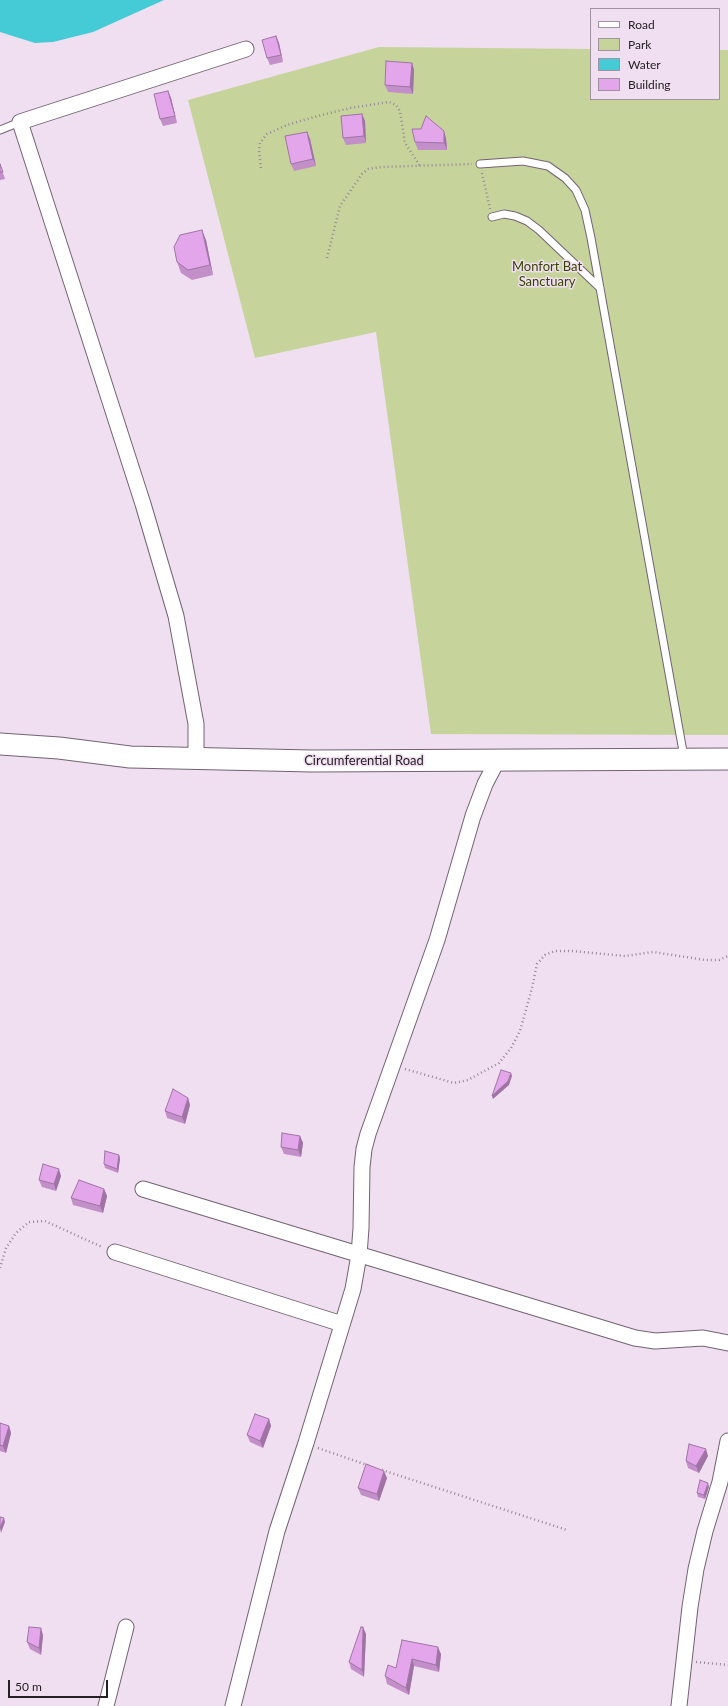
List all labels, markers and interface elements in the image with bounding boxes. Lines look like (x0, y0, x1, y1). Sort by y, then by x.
legend (590, 8, 720, 100)
text: Road (628, 17, 655, 32)
text: Park (628, 37, 651, 52)
text: Water (628, 57, 661, 72)
text: Building (628, 77, 671, 92)
park label: Monfort Bat Sanctuary (512, 259, 582, 290)
street label: Circumferential Road (304, 753, 424, 769)
scale bar (10, 1672, 110, 1698)
text: 50 m (15, 1679, 42, 1694)

